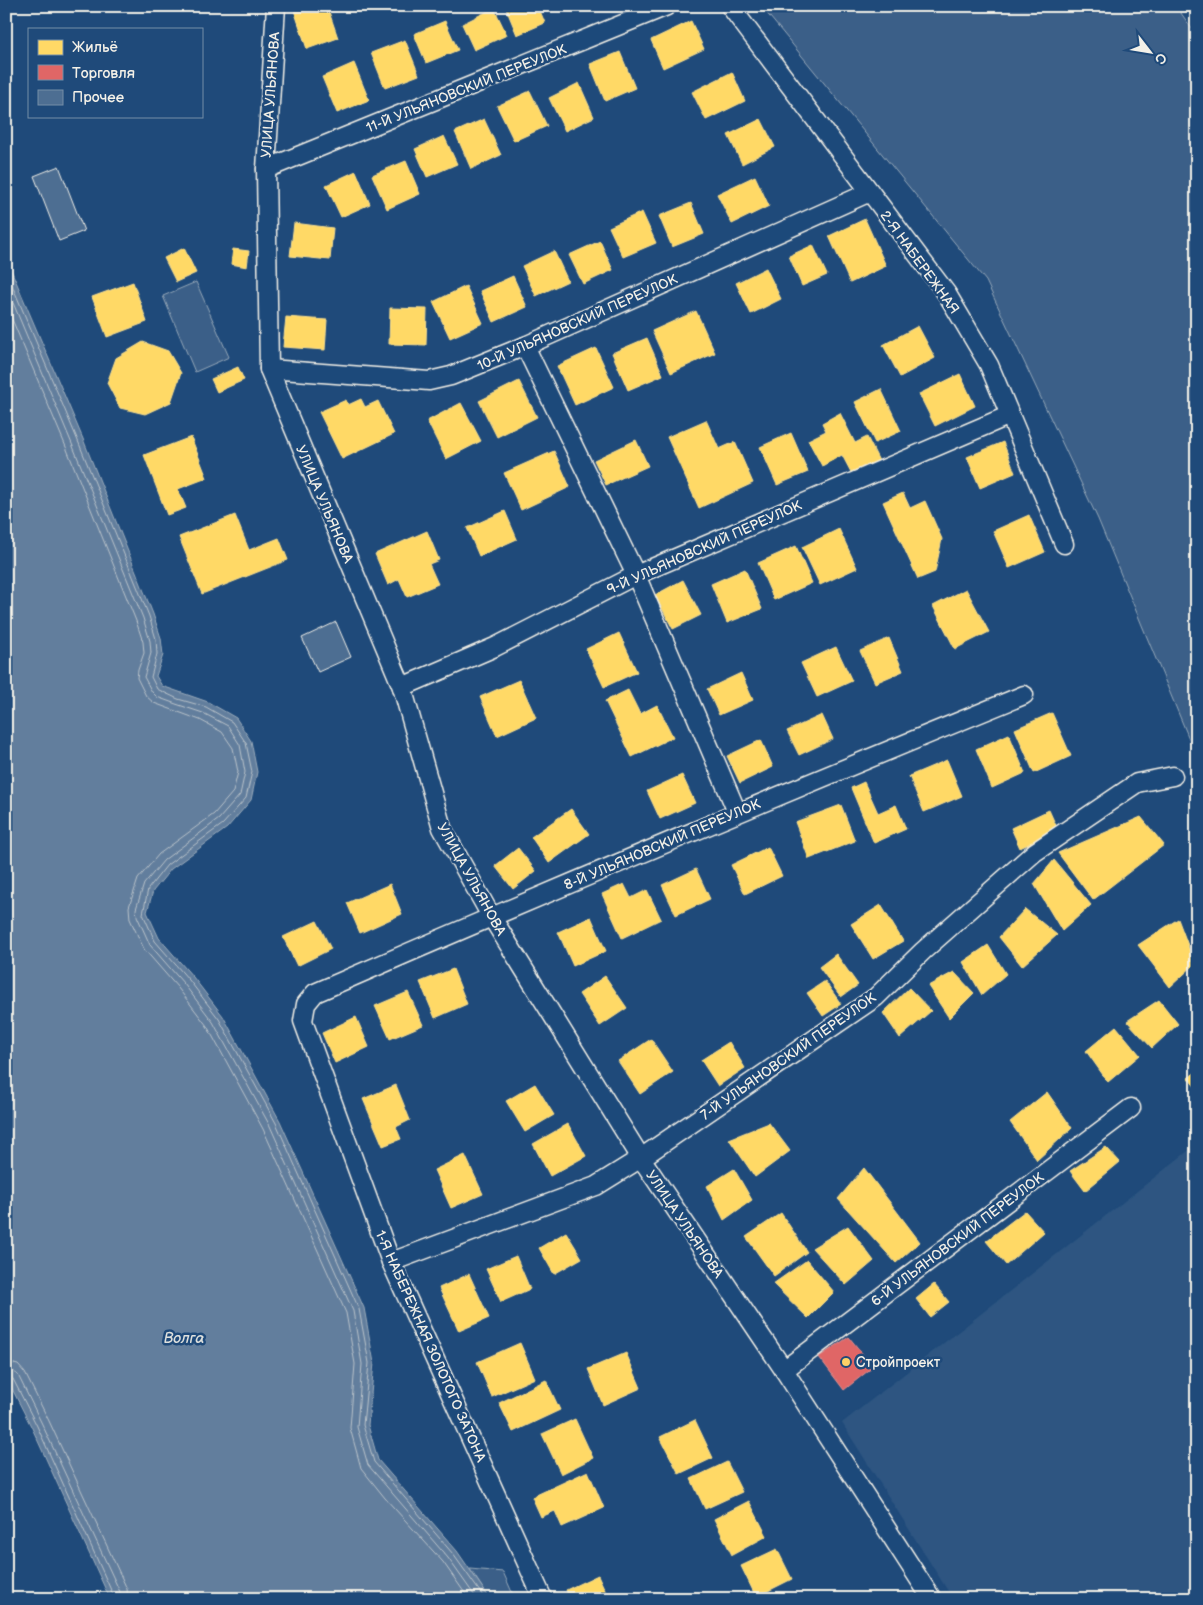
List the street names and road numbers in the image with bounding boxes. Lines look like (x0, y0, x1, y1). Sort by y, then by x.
street label: УЛИЦА УЛЬЯНОВА (258, 31, 283, 159)
street label: 11-Й УЛЬЯНОВСКИЙ ПЕРЕУЛОК (364, 40, 570, 136)
street label: 2-Я НАБЕРЕЖНАЯ (876, 207, 963, 317)
street label: 10-Й УЛЬЯНОВСКИЙ ПЕРЕУЛОК (475, 270, 681, 374)
street label: УЛИЦА УЛЬЯНОВА (292, 443, 357, 566)
street label: 9-Й УЛЬЯНОВСКИЙ ПЕРЕУЛОК (604, 496, 805, 598)
street label: 8-Й УЛЬЯНОВСКИЙ ПЕРЕУЛОК (562, 795, 764, 894)
street label: УЛИЦА УЛЬЯНОВА (434, 820, 510, 939)
street label: 7-Й УЛЬЯНОВСКИЙ ПЕРЕУЛОК (697, 989, 880, 1124)
street label: УЛИЦА УЛЬЯНОВА (642, 1167, 727, 1282)
street label: 6-Й УЛЬЯНОВСКИЙ ПЕРЕУЛОК (868, 1168, 1048, 1310)
street label: 1-Я НАБЕРЕЖНАЯ ЗОЛОТОГО ЗАТОНА (372, 1228, 490, 1465)

